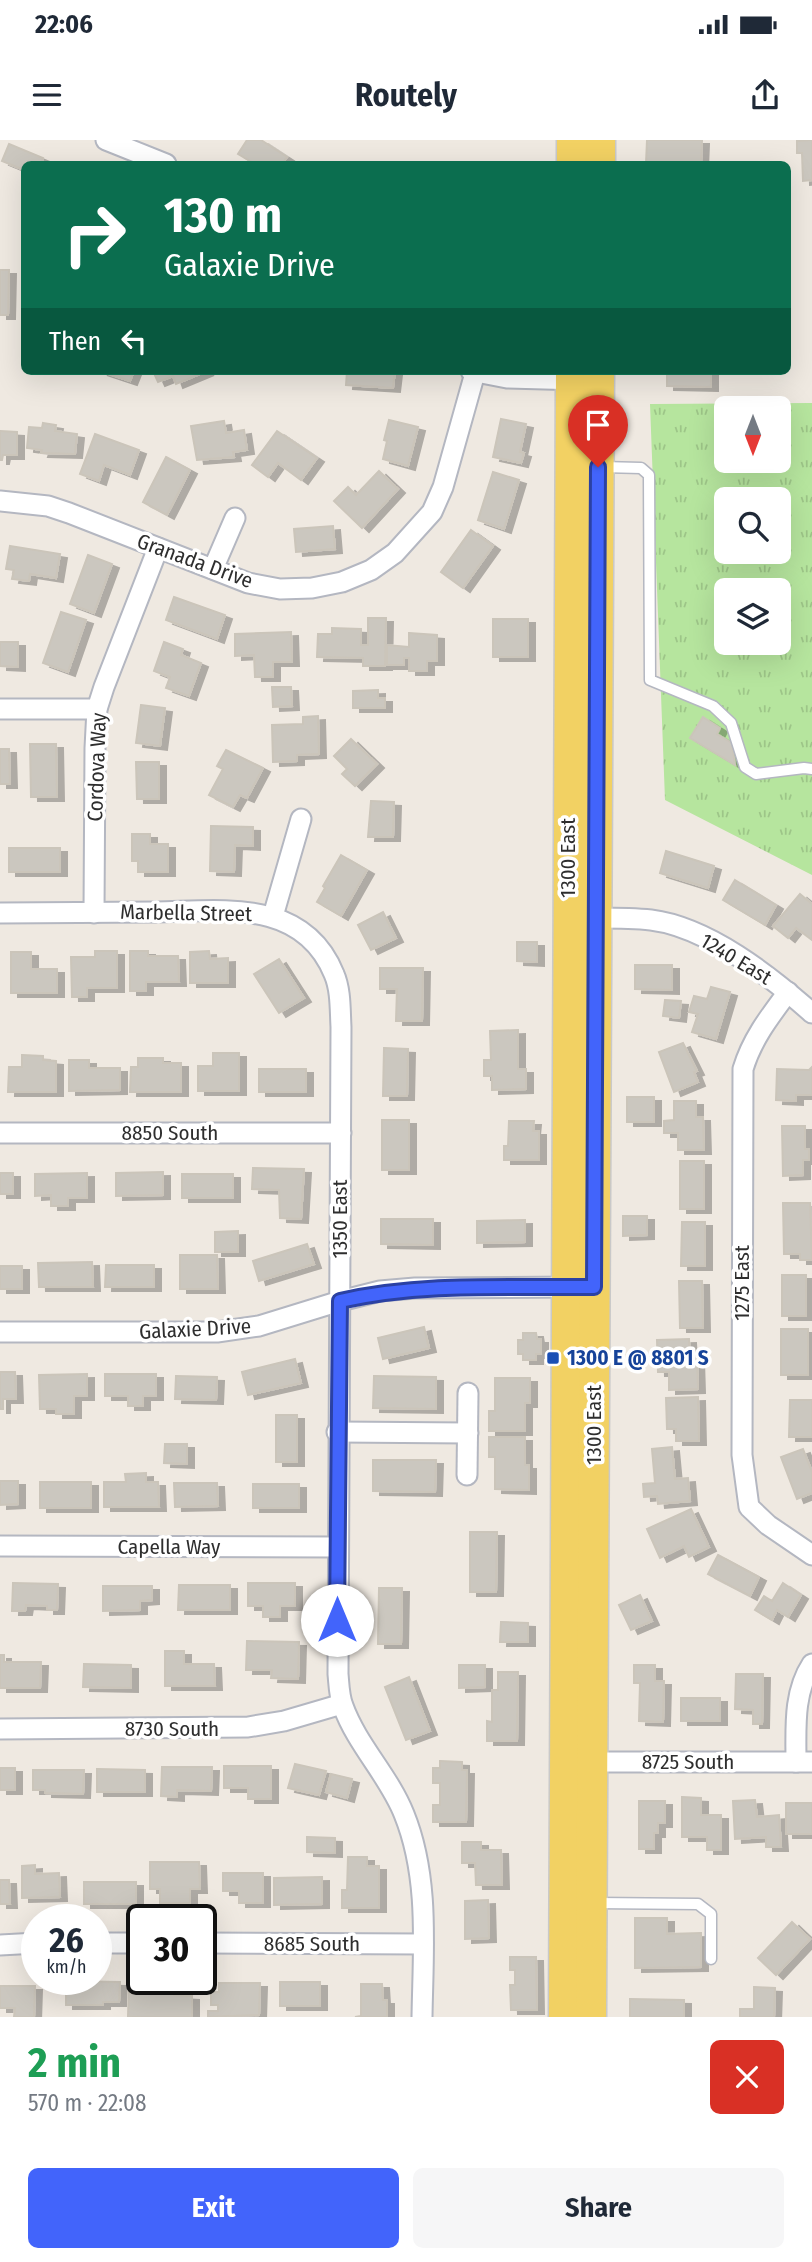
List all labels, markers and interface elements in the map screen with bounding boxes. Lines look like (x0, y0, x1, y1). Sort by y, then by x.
text: 22:06 (35, 9, 93, 40)
icon: menu (28, 76, 66, 114)
text: Routely (355, 76, 457, 114)
icon: share (746, 76, 784, 114)
text: 130 m (164, 186, 282, 245)
icon: right (49, 189, 140, 280)
text: Galaxie Drive (164, 246, 335, 284)
icon: left (115, 322, 153, 360)
text: Then (49, 326, 101, 357)
pin (568, 395, 628, 467)
north arrow (714, 396, 791, 472)
map controls (714, 396, 791, 655)
icon: arrive (579, 406, 617, 444)
button: search (714, 487, 791, 564)
street label: Granada Drive (134, 528, 256, 594)
button: layers (714, 578, 791, 655)
street label: Cordova Way (82, 711, 112, 822)
street label: 1300 East (555, 818, 581, 898)
street label: Marbella Street (120, 899, 252, 927)
street label: 1240 East (696, 928, 777, 990)
street label: 8850 South (122, 1120, 218, 1146)
street label: 1350 East (327, 1179, 353, 1258)
street label: 1275 East (729, 1245, 755, 1321)
street label: Galaxie Drive (138, 1313, 252, 1345)
place label: 1300 E @ 8801 S (567, 1345, 709, 1371)
marker: 1300 E @ 8801 S (545, 1350, 561, 1366)
street label: 1300 East (581, 1385, 607, 1465)
street label: Capella Way (118, 1534, 221, 1560)
position arrow (300, 1583, 374, 1657)
street label: 8730 South (125, 1716, 219, 1742)
street label: 8725 South (642, 1749, 734, 1775)
speed limit sign: 30 (126, 1904, 217, 1995)
text: 26 (49, 1919, 84, 1961)
street label: 8685 South (264, 1931, 360, 1957)
text: km/h (46, 1956, 87, 1978)
text: 2 min (28, 2038, 121, 2088)
button: close (710, 2040, 784, 2114)
text: 570 m · 22:08 (28, 2089, 147, 2117)
button: Exit (28, 2168, 399, 2248)
button: Share (413, 2168, 784, 2248)

